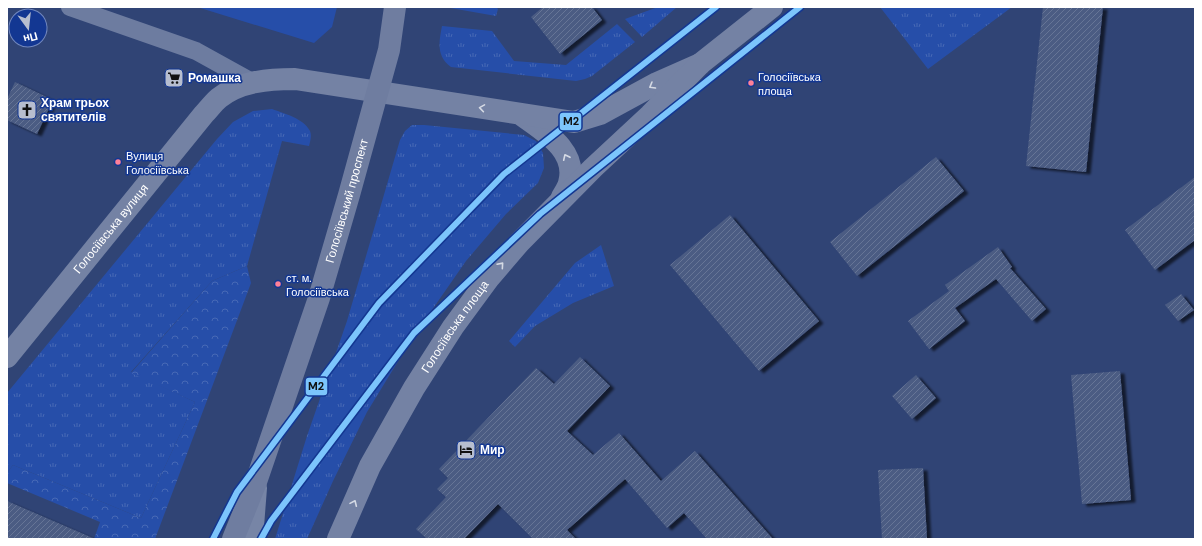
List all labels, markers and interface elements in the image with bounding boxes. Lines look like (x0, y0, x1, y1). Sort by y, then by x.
north arrow (8, 8, 48, 48)
text: Пн (22, 29, 39, 46)
supermarket icon: Ромашка (163, 67, 185, 89)
place label: Ромашка (188, 70, 241, 86)
place label: Голосіївська площа (758, 70, 822, 98)
marker: Голосіївська площа (746, 78, 756, 88)
one-way arrow (649, 81, 657, 88)
place label: Храм трьох святителів (41, 95, 109, 125)
church icon: Храм трьох святителів (16, 99, 38, 121)
one-way arrow (479, 104, 485, 113)
line badge: M2 (559, 112, 582, 131)
text: M2 (563, 114, 579, 128)
street label: Голосіївський проспект (322, 137, 372, 265)
place label: Вулиця Голосіївська (126, 149, 190, 177)
one-way arrow (563, 154, 571, 161)
marker: Вулиця Голосіївська (113, 157, 123, 167)
street label: Голосіївська вулиця (70, 181, 152, 277)
one-way arrow (496, 262, 503, 269)
place label: ст. м. Голосіївська (286, 271, 350, 299)
street label: Голосіївська площа (418, 277, 493, 376)
marker: ст. м. Голосіївська (273, 279, 283, 289)
line badge: M2 (305, 377, 328, 396)
text: M2 (308, 379, 324, 393)
hotel icon: Мир (455, 439, 477, 461)
place label: Мир (480, 442, 505, 458)
one-way arrow (349, 500, 357, 507)

